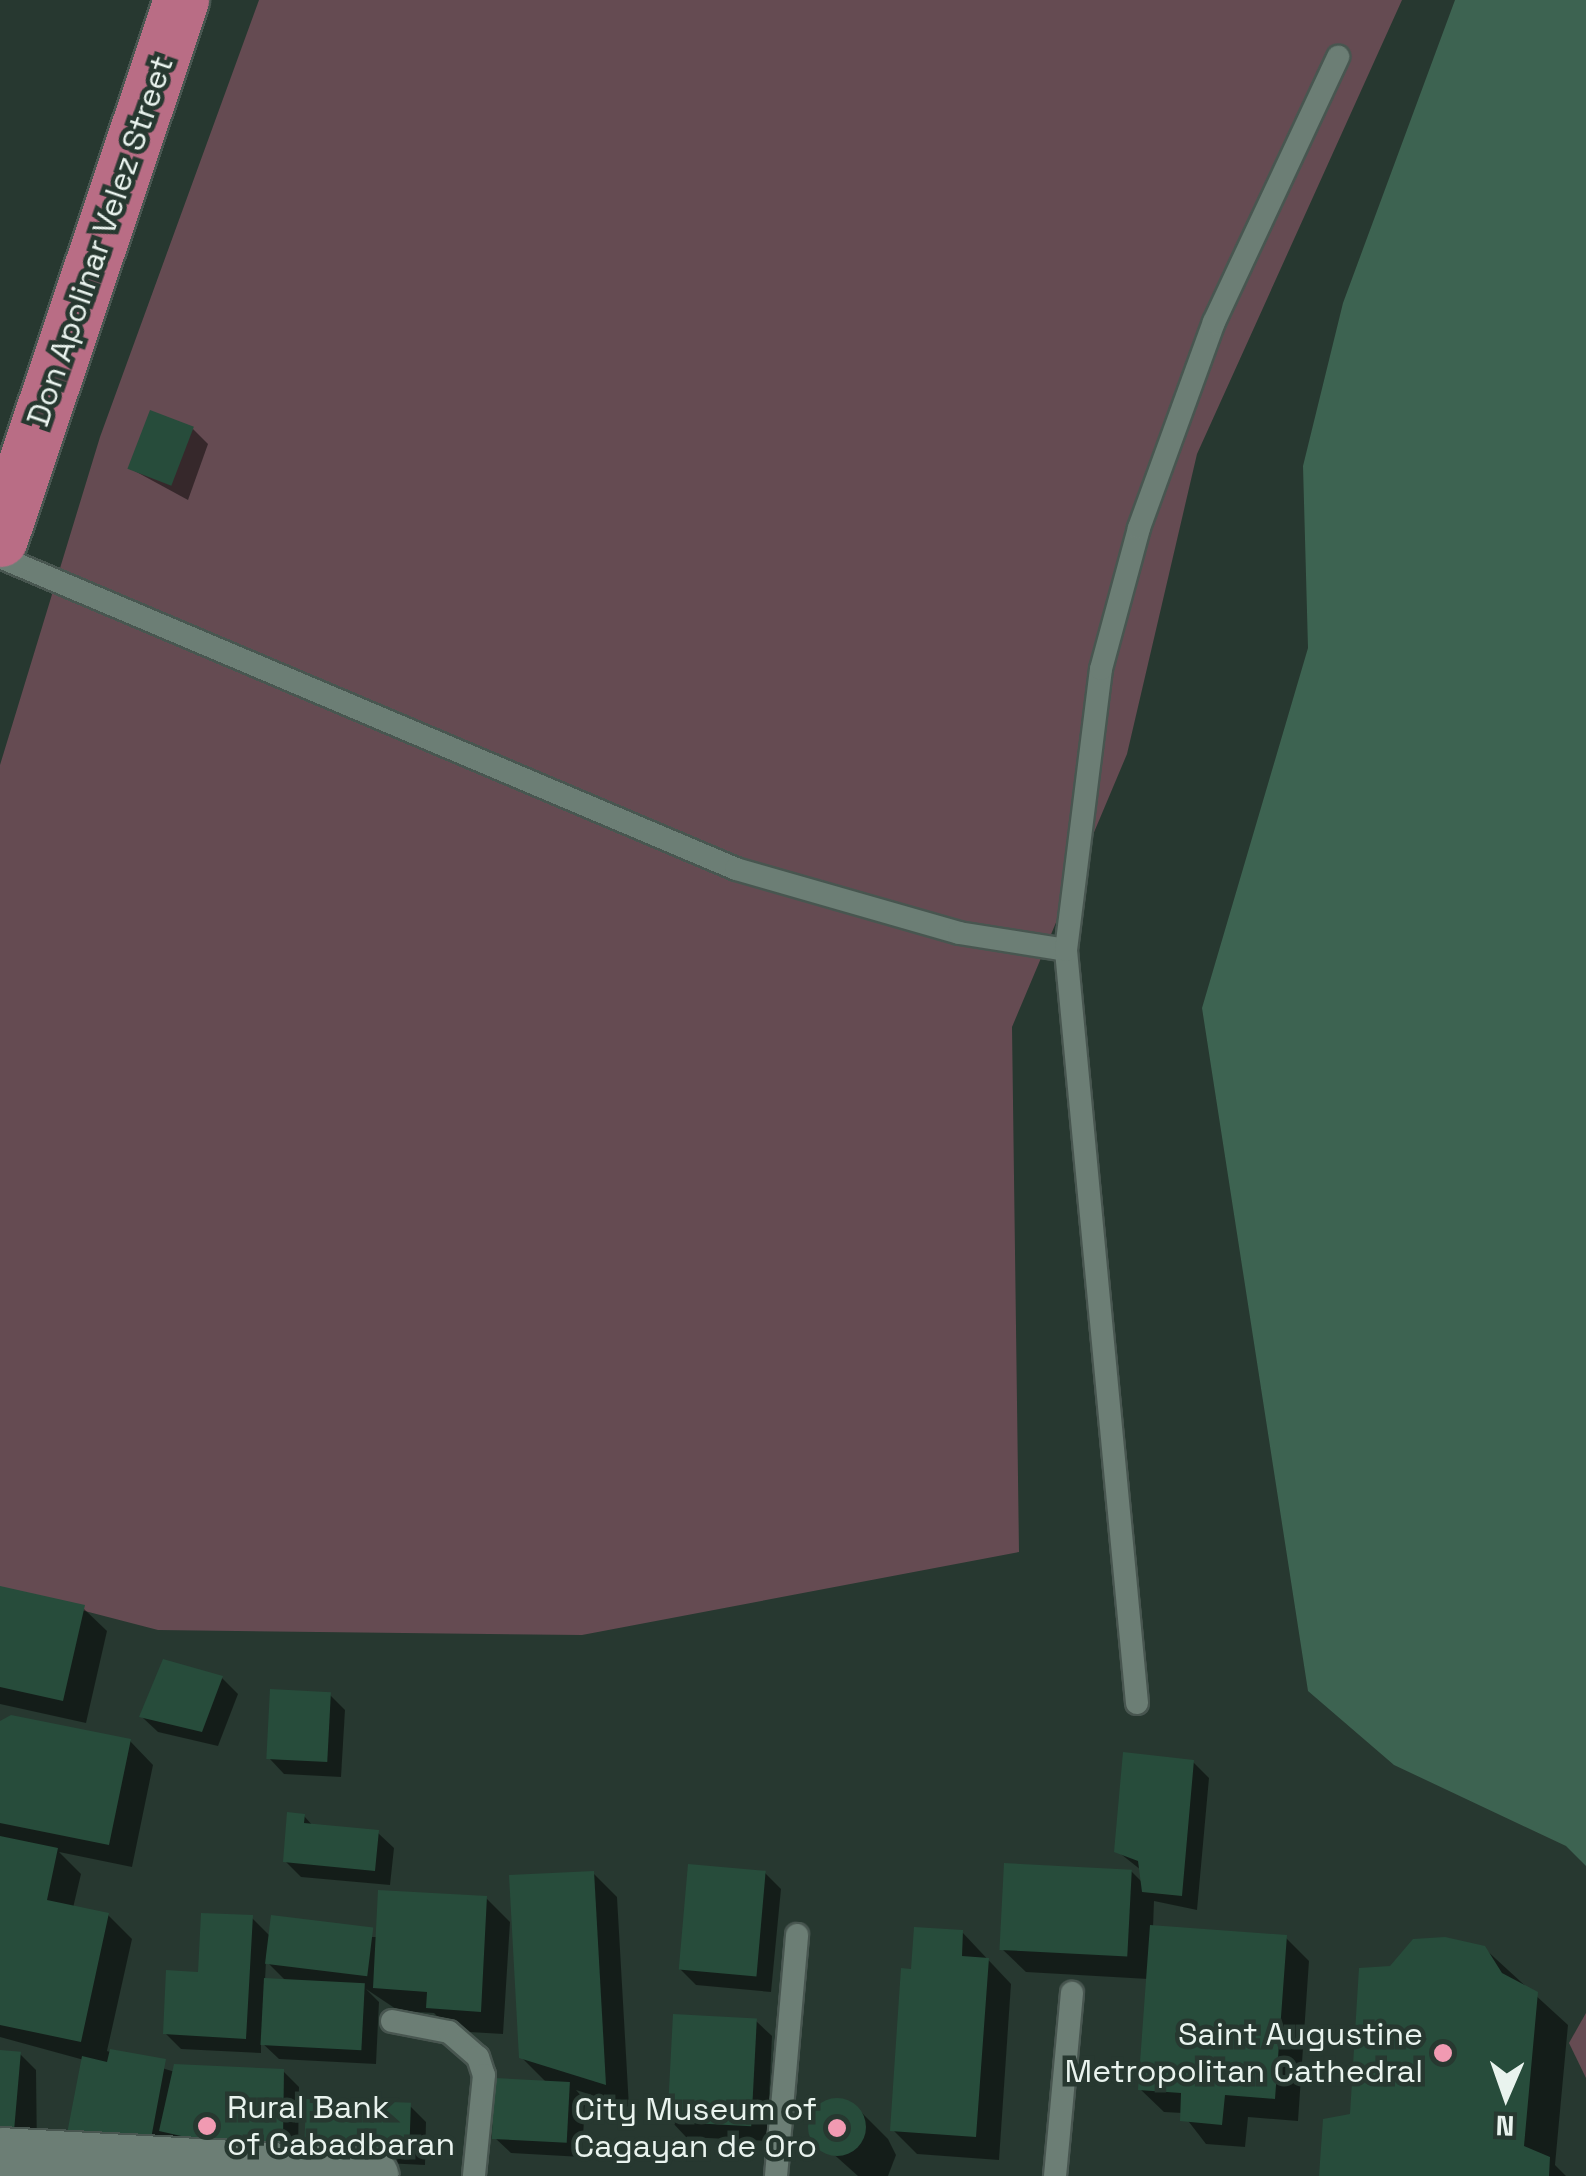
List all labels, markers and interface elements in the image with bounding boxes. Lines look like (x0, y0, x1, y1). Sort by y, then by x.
street label: Don Apolinar Velez Street (18, 50, 182, 432)
place label: Saint Augustine Metropolitan Cathedral (1065, 2016, 1423, 2091)
marker: Saint Augustine Metropolitan Cathedral (1432, 2042, 1454, 2064)
north arrow (1456, 2046, 1556, 2146)
place label: Rural Bank of Cabadbaran (227, 2089, 455, 2164)
place label: City Museum of Cagayan de Oro (574, 2091, 817, 2166)
text: N (1495, 2108, 1515, 2144)
marker: Rural Bank of Cabadbaran (196, 2115, 218, 2137)
marker: City Museum of Cagayan de Oro (826, 2117, 848, 2139)

